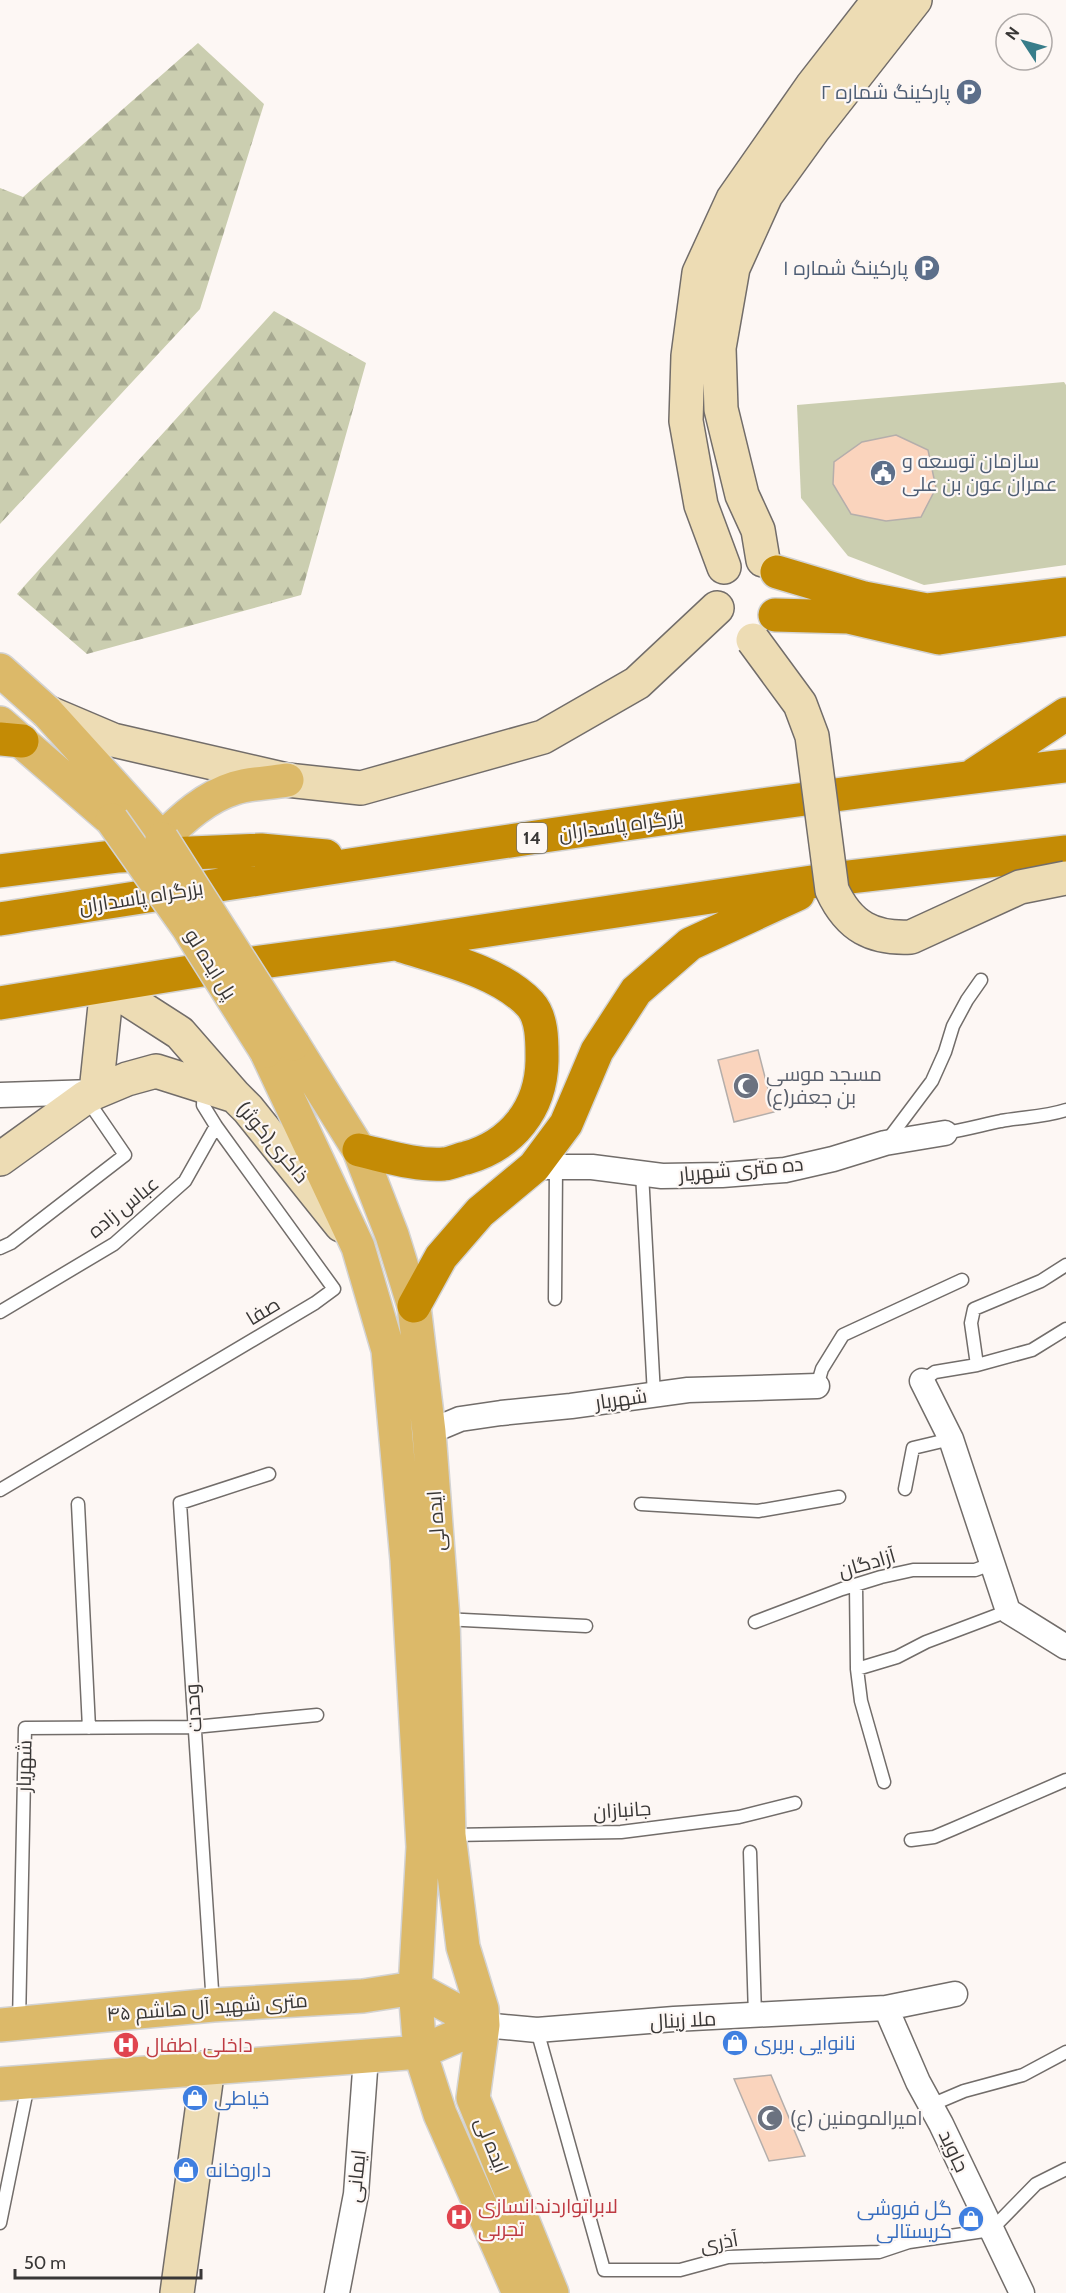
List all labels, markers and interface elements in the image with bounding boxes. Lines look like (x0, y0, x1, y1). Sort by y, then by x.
north arrow (994, 12, 1054, 72)
text: N (1001, 23, 1023, 44)
parking icon: پارکینگ شماره ۲ (954, 77, 984, 107)
place label: پارکینگ شماره ۲ (820, 80, 951, 105)
parking icon: پارکینگ شماره ۱ (912, 253, 942, 283)
place label: پارکینگ شماره ۱ (783, 256, 909, 281)
place label: سازمان توسعه و عمران عون بن علی (902, 449, 1057, 497)
public building icon: سازمان توسعه و عمران عون بن علی (868, 458, 898, 488)
street label: بزرگراه پاسداران (557, 804, 685, 847)
road number: 14 (517, 823, 547, 853)
street label: بزرگراه پاسداران (77, 875, 205, 920)
street label: پل ایده لو (179, 924, 242, 1005)
place label: مسجد موسی بن جعفر(ع) (766, 1062, 882, 1111)
mosque icon: مسجد موسی بن جعفر(ع) (731, 1071, 761, 1101)
street label: ذاکری(کوثر) (231, 1096, 314, 1188)
street label: ده متری شهریار (677, 1152, 805, 1187)
street label: عباس زاده (83, 1171, 164, 1244)
street label: صفا (242, 1292, 284, 1330)
street label: شهریار (592, 1383, 649, 1416)
street label: ایده لی (422, 1490, 451, 1552)
street label: آزادگان (836, 1543, 899, 1584)
street label: وحدت (179, 1683, 207, 1733)
street label: شهریار (12, 1740, 37, 1793)
street label: جانبازان (592, 1796, 652, 1825)
street label: ۴۵ متری شهید آل هاشم (106, 1988, 308, 2028)
street label: ملا زینال (649, 2006, 717, 2035)
shop icon: نانوایی بربری (720, 2028, 750, 2058)
hospital icon: داخلی اطفال (111, 2030, 141, 2060)
place label: نانوایی بربری (754, 2031, 856, 2056)
place label: داخلی اطفال (146, 2033, 253, 2058)
shop icon: خیاطی (180, 2083, 210, 2113)
place label: خیاطی (214, 2086, 269, 2111)
mosque icon: امیرالمومنین (ع) (755, 2103, 785, 2133)
place label: امیرالمومنین (ع) (790, 2106, 923, 2132)
street label: ایده لى (469, 2114, 514, 2177)
street label: جاوید (934, 2126, 974, 2176)
street label: ایمانی (341, 2148, 372, 2204)
shop icon: داروخانه (171, 2155, 201, 2185)
place label: داروخانه (206, 2158, 271, 2182)
place label: لابراتواردندانسازی تجربی (478, 2194, 618, 2242)
place label: گل فروشی کریستالی (857, 2196, 952, 2244)
hospital icon: لابراتواردندانسازی تجربی (444, 2202, 474, 2232)
shop icon: گل فروشی کریستالی (956, 2204, 986, 2234)
street label: آذری (698, 2227, 741, 2258)
scale bar (15, 2242, 201, 2280)
text: 50 m (24, 2252, 66, 2274)

